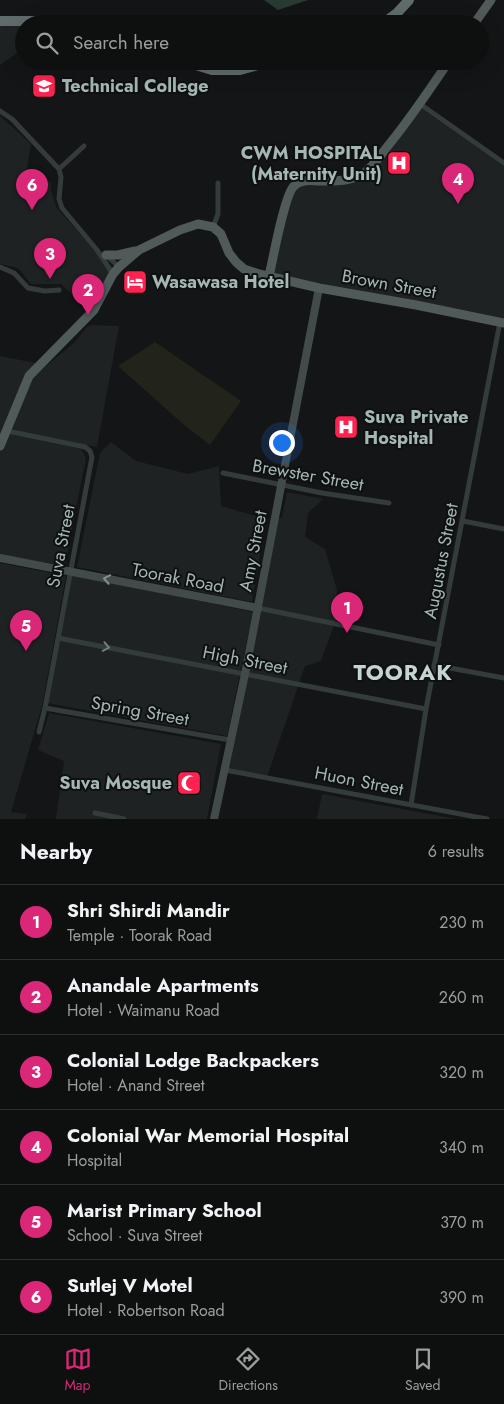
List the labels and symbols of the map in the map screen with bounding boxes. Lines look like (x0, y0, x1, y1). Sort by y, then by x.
school or university icon: Technical College (31, 73, 57, 99)
place label: Technical College (62, 73, 208, 99)
place label: CWM HOSPITAL (Maternity Unit) (241, 140, 382, 187)
hospital icon: CWM HOSPITAL (Maternity Unit) (386, 150, 412, 176)
pin: 4 (442, 163, 474, 204)
pin: 6 (16, 169, 48, 210)
pin: 3 (34, 238, 66, 279)
street label: Brown Street (340, 263, 439, 305)
hotel icon: Wasawasa Hotel (122, 269, 148, 295)
place label: Wasawasa Hotel (152, 269, 289, 295)
pin: 2 (72, 274, 104, 315)
place label: Suva Private Hospital (364, 404, 469, 451)
hospital icon: Suva Private Hospital (333, 414, 359, 440)
your location (269, 430, 295, 456)
street label: Brewster Street (250, 452, 366, 498)
street label: Augustus Street (417, 500, 465, 621)
street label: Suva Street (40, 502, 82, 590)
street label: Amy Street (232, 508, 274, 594)
street label: Toorak Road (130, 556, 226, 600)
one-way arrow (102, 574, 111, 585)
pin: 1 (331, 592, 363, 633)
pin: 5 (10, 610, 42, 651)
street label: High Street (201, 639, 290, 681)
one-way arrow (101, 641, 110, 652)
district label: TOORAK (353, 656, 453, 688)
street label: Spring Street (89, 690, 192, 733)
street label: Huon Street (312, 760, 406, 802)
place label: Suva Mosque (59, 770, 172, 796)
mosque icon: Suva Mosque (176, 770, 202, 796)

